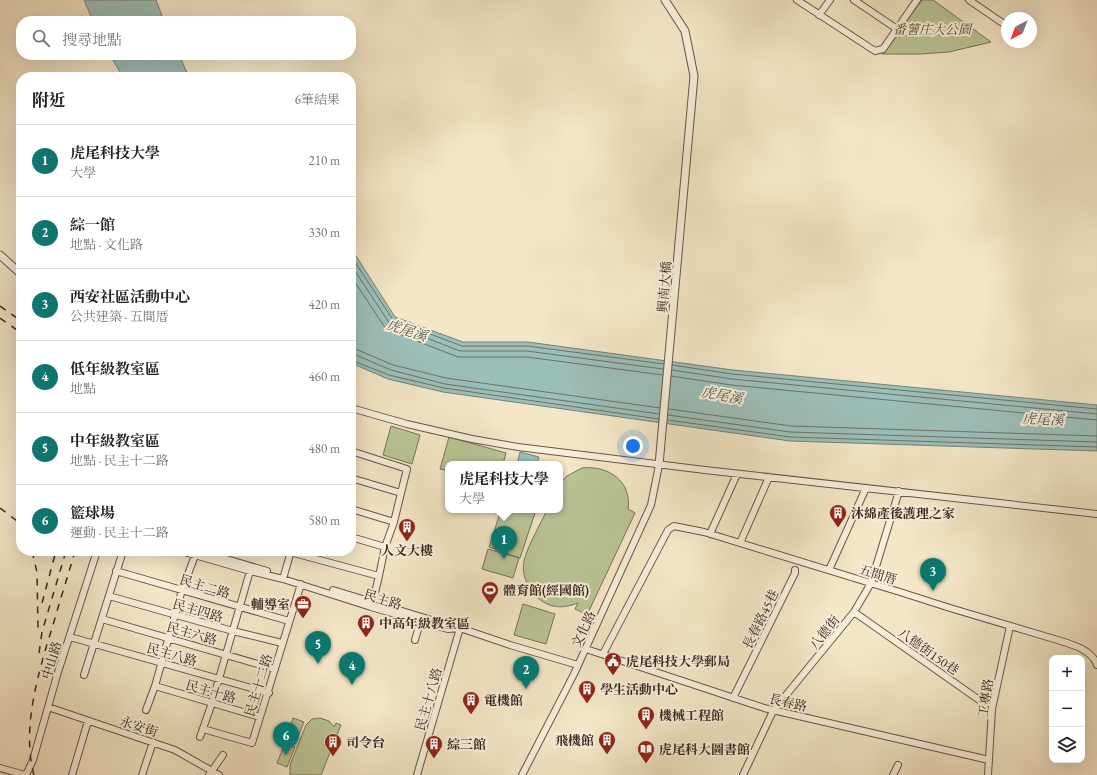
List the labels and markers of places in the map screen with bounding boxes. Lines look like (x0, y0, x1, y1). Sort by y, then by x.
building icon: 沐綿產後護理之家 (828, 503, 848, 528)
place label: 沐綿產後護理之家 (851, 505, 955, 522)
building icon: 人文大樓 (397, 517, 417, 542)
pin: 1 (491, 526, 517, 559)
place label: 人文大樓 (381, 542, 433, 559)
pin: 3 (920, 558, 946, 591)
sports icon: 體育館(經國館) (480, 580, 500, 605)
place label: 體育館(經國館) (503, 582, 589, 599)
office icon: 輔導室 (293, 594, 313, 619)
place label: 輔導室 (251, 596, 290, 613)
building icon: 中高年級教室區 (356, 613, 376, 638)
place label: 中高年級教室區 (379, 615, 470, 632)
pin: 5 (305, 631, 331, 664)
public building icon: 虎尾科技大學郵局 (603, 651, 623, 676)
pin: 4 (339, 652, 365, 685)
place label: 虎尾科技大學郵局 (626, 653, 730, 670)
pin: 2 (513, 656, 539, 689)
building icon: 學生活動中心 (577, 679, 597, 704)
place label: 學生活動中心 (600, 681, 678, 698)
building icon: 電機館 (461, 690, 481, 715)
place label: 電機館 (484, 692, 523, 709)
building icon: 機械工程館 (636, 705, 656, 730)
place label: 機械工程館 (659, 707, 724, 724)
pin: 6 (273, 722, 299, 755)
building icon: 飛機館 (597, 730, 617, 755)
building icon: 司令台 (323, 732, 343, 757)
place label: 飛機館 (555, 732, 594, 749)
place label: 司令台 (346, 734, 385, 751)
building icon: 綜三館 (424, 734, 444, 759)
place label: 綜三館 (447, 736, 486, 753)
library icon: 虎尾科大圖書館 (636, 739, 656, 764)
place label: 虎尾科大圖書館 (659, 741, 750, 758)

